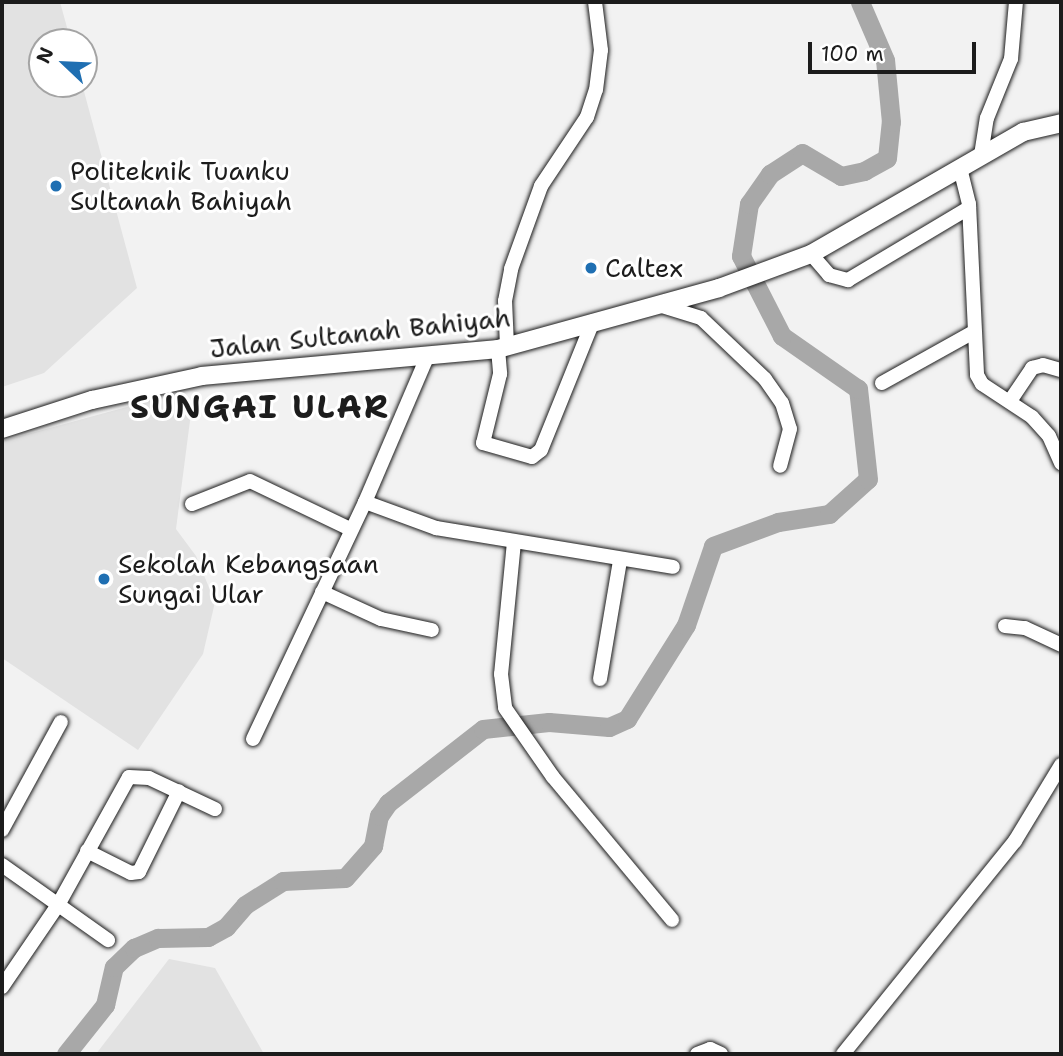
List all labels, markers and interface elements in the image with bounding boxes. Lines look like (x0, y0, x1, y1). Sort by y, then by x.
north arrow (28, 28, 98, 98)
scale bar (811, 28, 979, 72)
text: 100 m (821, 40, 884, 68)
text: N (31, 44, 59, 67)
place label: Politeknik Tuanku Sultanah Bahiyah (70, 155, 292, 216)
marker: Politeknik Tuanku Sultanah Bahiyah (48, 178, 64, 194)
place label: Caltex (605, 252, 683, 284)
marker: Caltex (583, 260, 599, 276)
street label: Jalan Sultanah Bahiyah (208, 302, 512, 364)
district label: SUNGAI ULAR (131, 387, 389, 427)
place label: Sekolah Kebangsaan Sungai Ular (118, 548, 379, 610)
marker: Sekolah Kebangsaan Sungai Ular (96, 571, 112, 587)

